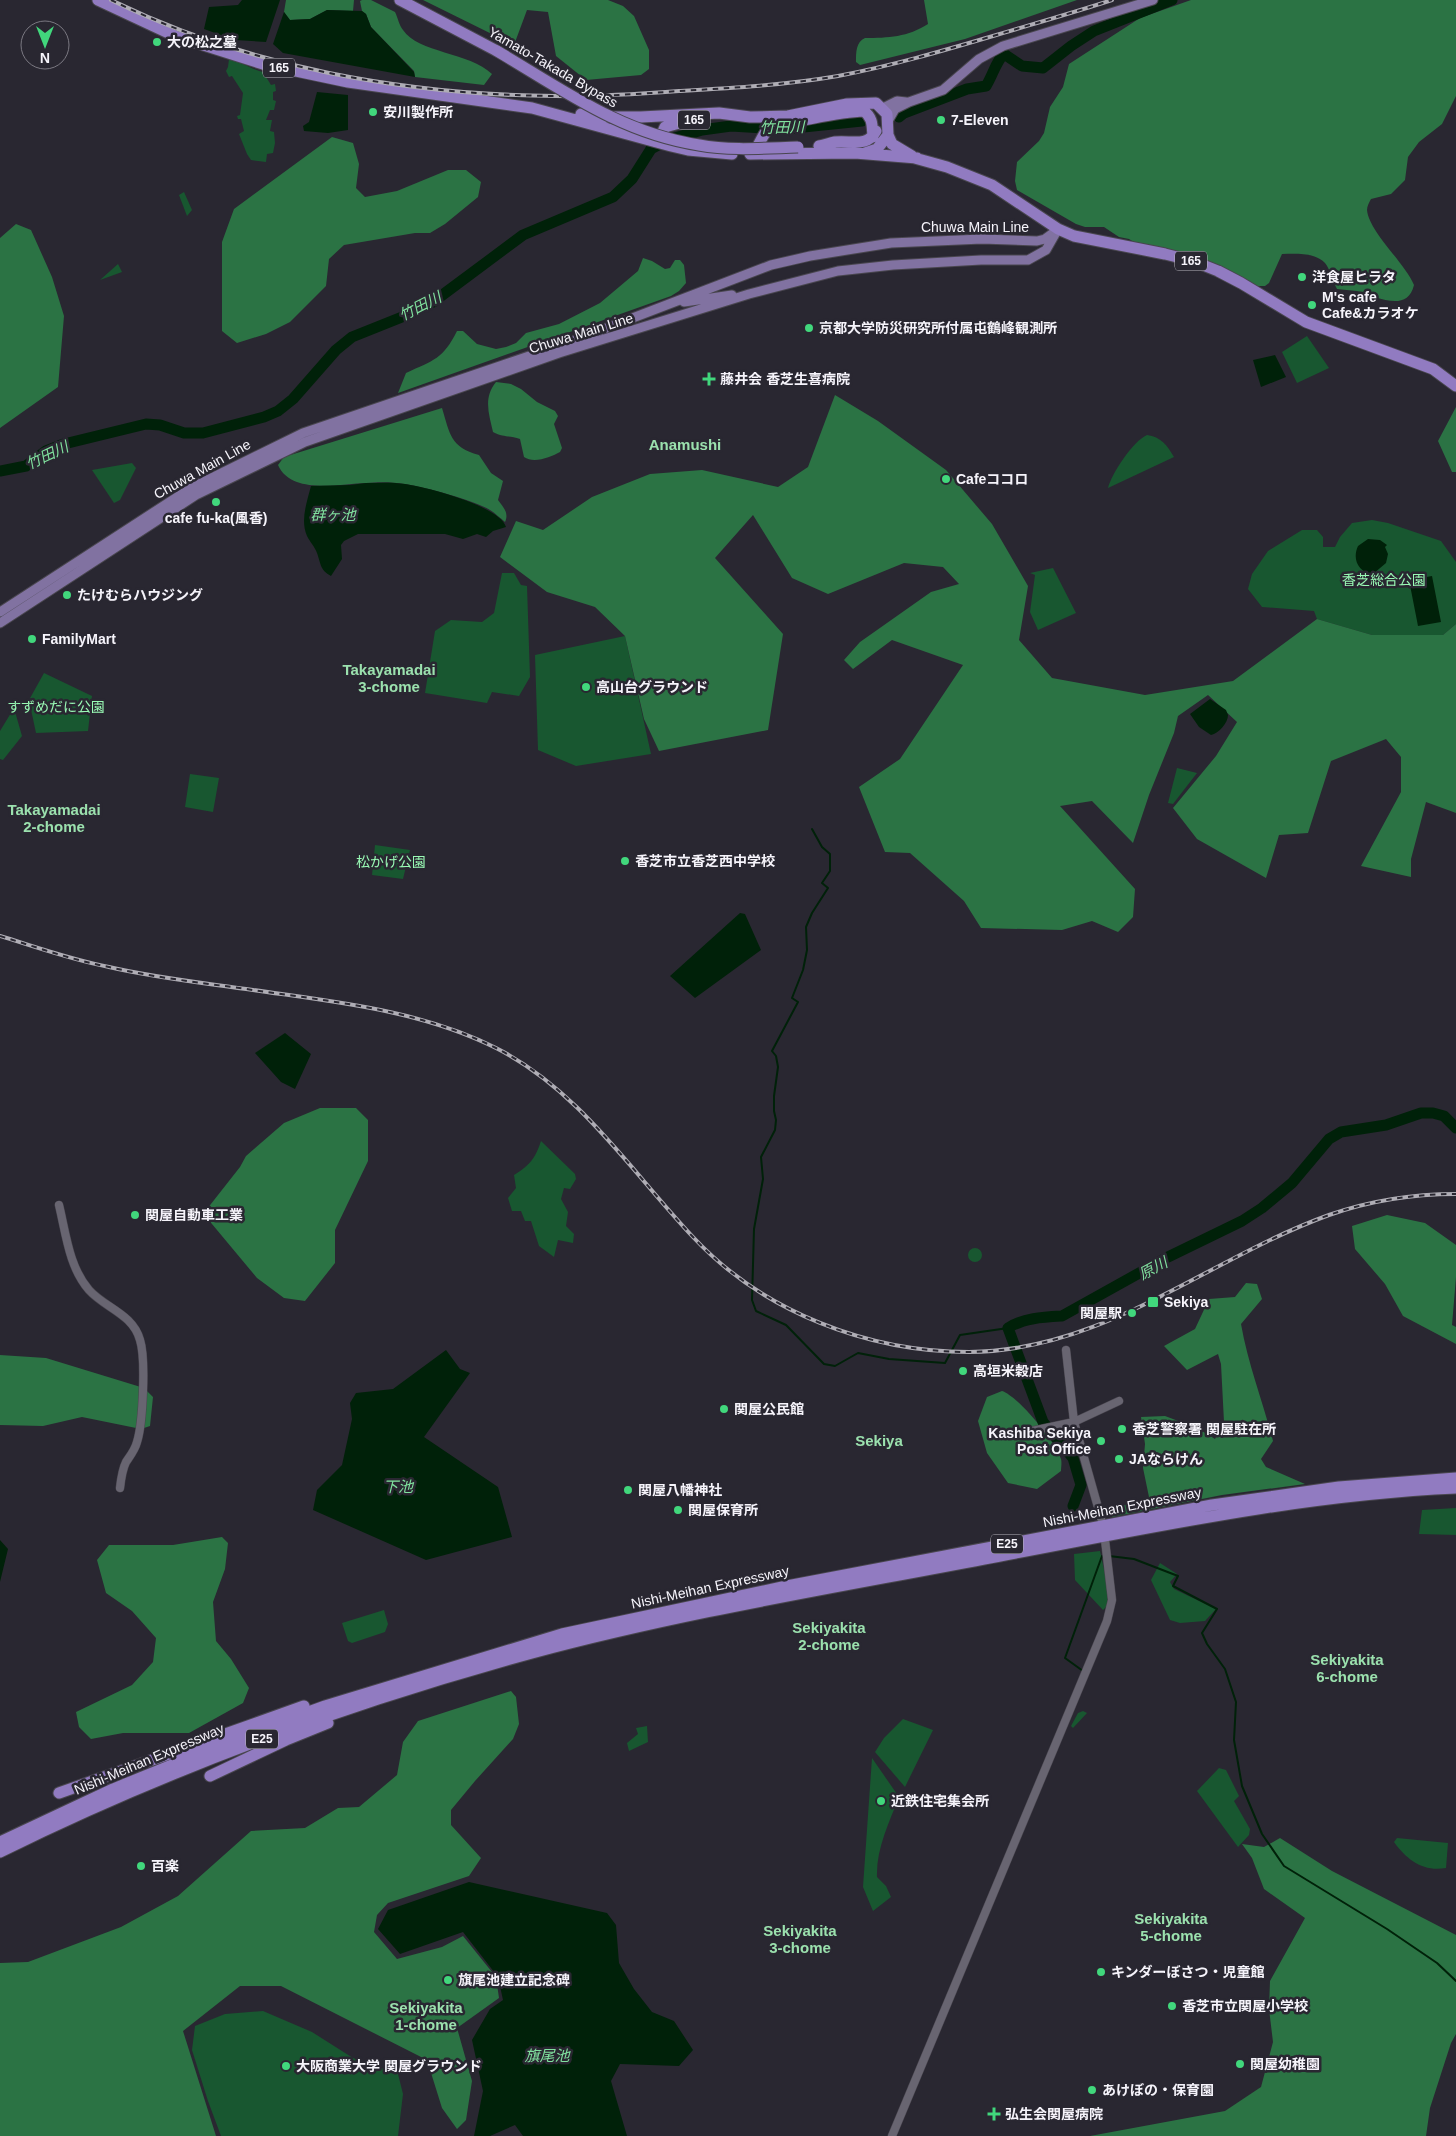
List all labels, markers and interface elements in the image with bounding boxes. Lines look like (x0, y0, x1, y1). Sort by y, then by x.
north arrow (20, 20, 70, 70)
street label: Yamato-Takada Bypass (485, 23, 621, 111)
place label: 大の松之墓 (167, 34, 237, 50)
marker: 大の松之墓 (151, 36, 163, 48)
text: N (40, 50, 50, 66)
road number: 165 (263, 58, 295, 78)
place label: 安川製作所 (383, 104, 453, 120)
marker: 安川製作所 (367, 106, 379, 118)
road number: 165 (678, 110, 710, 130)
place label: 7-Eleven (951, 112, 1009, 128)
marker: 7-Eleven (935, 114, 947, 126)
water label: 竹田川 (759, 118, 807, 136)
street label: Chuwa Main Line (921, 219, 1029, 235)
road number: 165 (1175, 252, 1207, 270)
place label: 洋食屋ヒラタ (1312, 269, 1396, 285)
marker: 洋食屋ヒラタ (1296, 271, 1308, 283)
water label: 竹田川 (396, 287, 446, 324)
place label: M's cafe Cafe&カラオケ (1322, 289, 1418, 321)
marker: M's cafe Cafe&カラオケ (1306, 299, 1318, 311)
street label: Chuwa Main Line (527, 309, 635, 356)
place label: 京都大学防災研究所付属屯鶴峰観測所 (819, 320, 1057, 336)
marker: 京都大学防災研究所付属屯鶴峰観測所 (803, 322, 815, 334)
place label: 藤井会 香芝生喜病院 (720, 371, 850, 387)
marker: 藤井会 香芝生喜病院 (702, 372, 716, 386)
street label: Chuwa Main Line (151, 436, 253, 502)
district label: Anamushi (649, 436, 721, 453)
water label: 竹田川 (23, 437, 73, 472)
place label: Cafeココロ (956, 471, 1028, 487)
marker: Cafeココロ (940, 473, 952, 485)
marker: cafe fu-ka(風香) (210, 496, 222, 508)
water label: 群ヶ池 (310, 506, 357, 523)
place label: cafe fu-ka(風香) (165, 510, 267, 526)
park label: 香芝総合公園 (1342, 572, 1426, 588)
place label: たけむらハウジング (77, 587, 203, 603)
marker: たけむらハウジング (61, 589, 73, 601)
place label: FamilyMart (42, 631, 116, 647)
marker: FamilyMart (26, 633, 38, 645)
district label: Takayamadai 3-chome (342, 661, 436, 695)
place label: 高山台グラウンド (596, 679, 708, 695)
marker: 高山台グラウンド (580, 681, 592, 693)
park label: すずめだに公園 (7, 699, 105, 715)
district label: Takayamadai 2-chome (7, 801, 101, 835)
place label: 香芝市立香芝西中学校 (635, 853, 775, 869)
park label: 松かげ公園 (356, 854, 426, 870)
marker: 香芝市立香芝西中学校 (619, 855, 631, 867)
place label: 関屋自動車工業 (145, 1207, 243, 1223)
marker: 関屋自動車工業 (129, 1209, 141, 1221)
water label: 原川 (1136, 1253, 1172, 1283)
place label: Sekiya (1164, 1294, 1209, 1310)
marker: Sekiya (1146, 1295, 1160, 1309)
place label: 関屋駅 (1080, 1305, 1122, 1321)
marker: 関屋駅 (1126, 1307, 1138, 1319)
place label: 高垣米穀店 (973, 1363, 1043, 1379)
marker: 高垣米穀店 (957, 1365, 969, 1377)
place label: 関屋公民館 (734, 1401, 804, 1417)
marker: 関屋公民館 (718, 1403, 730, 1415)
place label: 香芝警察署 関屋駐在所 (1132, 1421, 1276, 1437)
marker: 香芝警察署 関屋駐在所 (1116, 1423, 1128, 1435)
place label: Kashiba Sekiya Post Office (988, 1425, 1091, 1457)
district label: Sekiya (855, 1432, 903, 1449)
marker: Kashiba Sekiya Post Office (1095, 1435, 1107, 1447)
place label: JAならけん (1129, 1451, 1203, 1467)
marker: JAならけん (1113, 1453, 1125, 1465)
water label: 下池 (383, 1478, 415, 1495)
place label: 関屋八幡神社 (638, 1482, 722, 1498)
marker: 関屋八幡神社 (622, 1484, 634, 1496)
street label: Nishi-Meihan Expressway (1041, 1484, 1203, 1530)
place label: 関屋保育所 (688, 1502, 758, 1518)
marker: 関屋保育所 (672, 1504, 684, 1516)
road number: E25 (991, 1535, 1023, 1554)
street label: Nishi-Meihan Expressway (630, 1562, 790, 1612)
district label: Sekiyakita 2-chome (792, 1619, 866, 1653)
district label: Sekiyakita 6-chome (1310, 1651, 1384, 1685)
street label: Nishi-Meihan Expressway (72, 1720, 226, 1798)
road number: E25 (246, 1730, 278, 1748)
place label: 近鉄住宅集会所 (891, 1793, 989, 1809)
marker: 近鉄住宅集会所 (875, 1795, 887, 1807)
place label: 百楽 (151, 1858, 179, 1874)
marker: 百楽 (135, 1860, 147, 1872)
district label: Sekiyakita 5-chome (1134, 1910, 1208, 1944)
district label: Sekiyakita 3-chome (763, 1922, 837, 1956)
place label: キンダーぼさつ・児童館 (1111, 1964, 1265, 1980)
marker: キンダーぼさつ・児童館 (1095, 1966, 1107, 1978)
place label: 旗尾池建立記念碑 (458, 1972, 570, 1988)
marker: 旗尾池建立記念碑 (442, 1974, 454, 1986)
place label: 香芝市立関屋小学校 (1182, 1998, 1308, 2014)
district label: Sekiyakita 1-chome (389, 1999, 463, 2033)
marker: 香芝市立関屋小学校 (1166, 2000, 1178, 2012)
water label: 旗尾池 (524, 2047, 571, 2064)
place label: 関屋幼稚園 (1250, 2056, 1320, 2072)
place label: 大阪商業大学 関屋グラウンド (296, 2058, 482, 2074)
marker: 関屋幼稚園 (1234, 2058, 1246, 2070)
marker: 大阪商業大学 関屋グラウンド (280, 2060, 292, 2072)
place label: あけぼの・保育園 (1102, 2082, 1214, 2098)
marker: あけぼの・保育園 (1086, 2084, 1098, 2096)
place label: 弘生会関屋病院 (1005, 2106, 1103, 2122)
marker: 弘生会関屋病院 (987, 2107, 1001, 2121)

